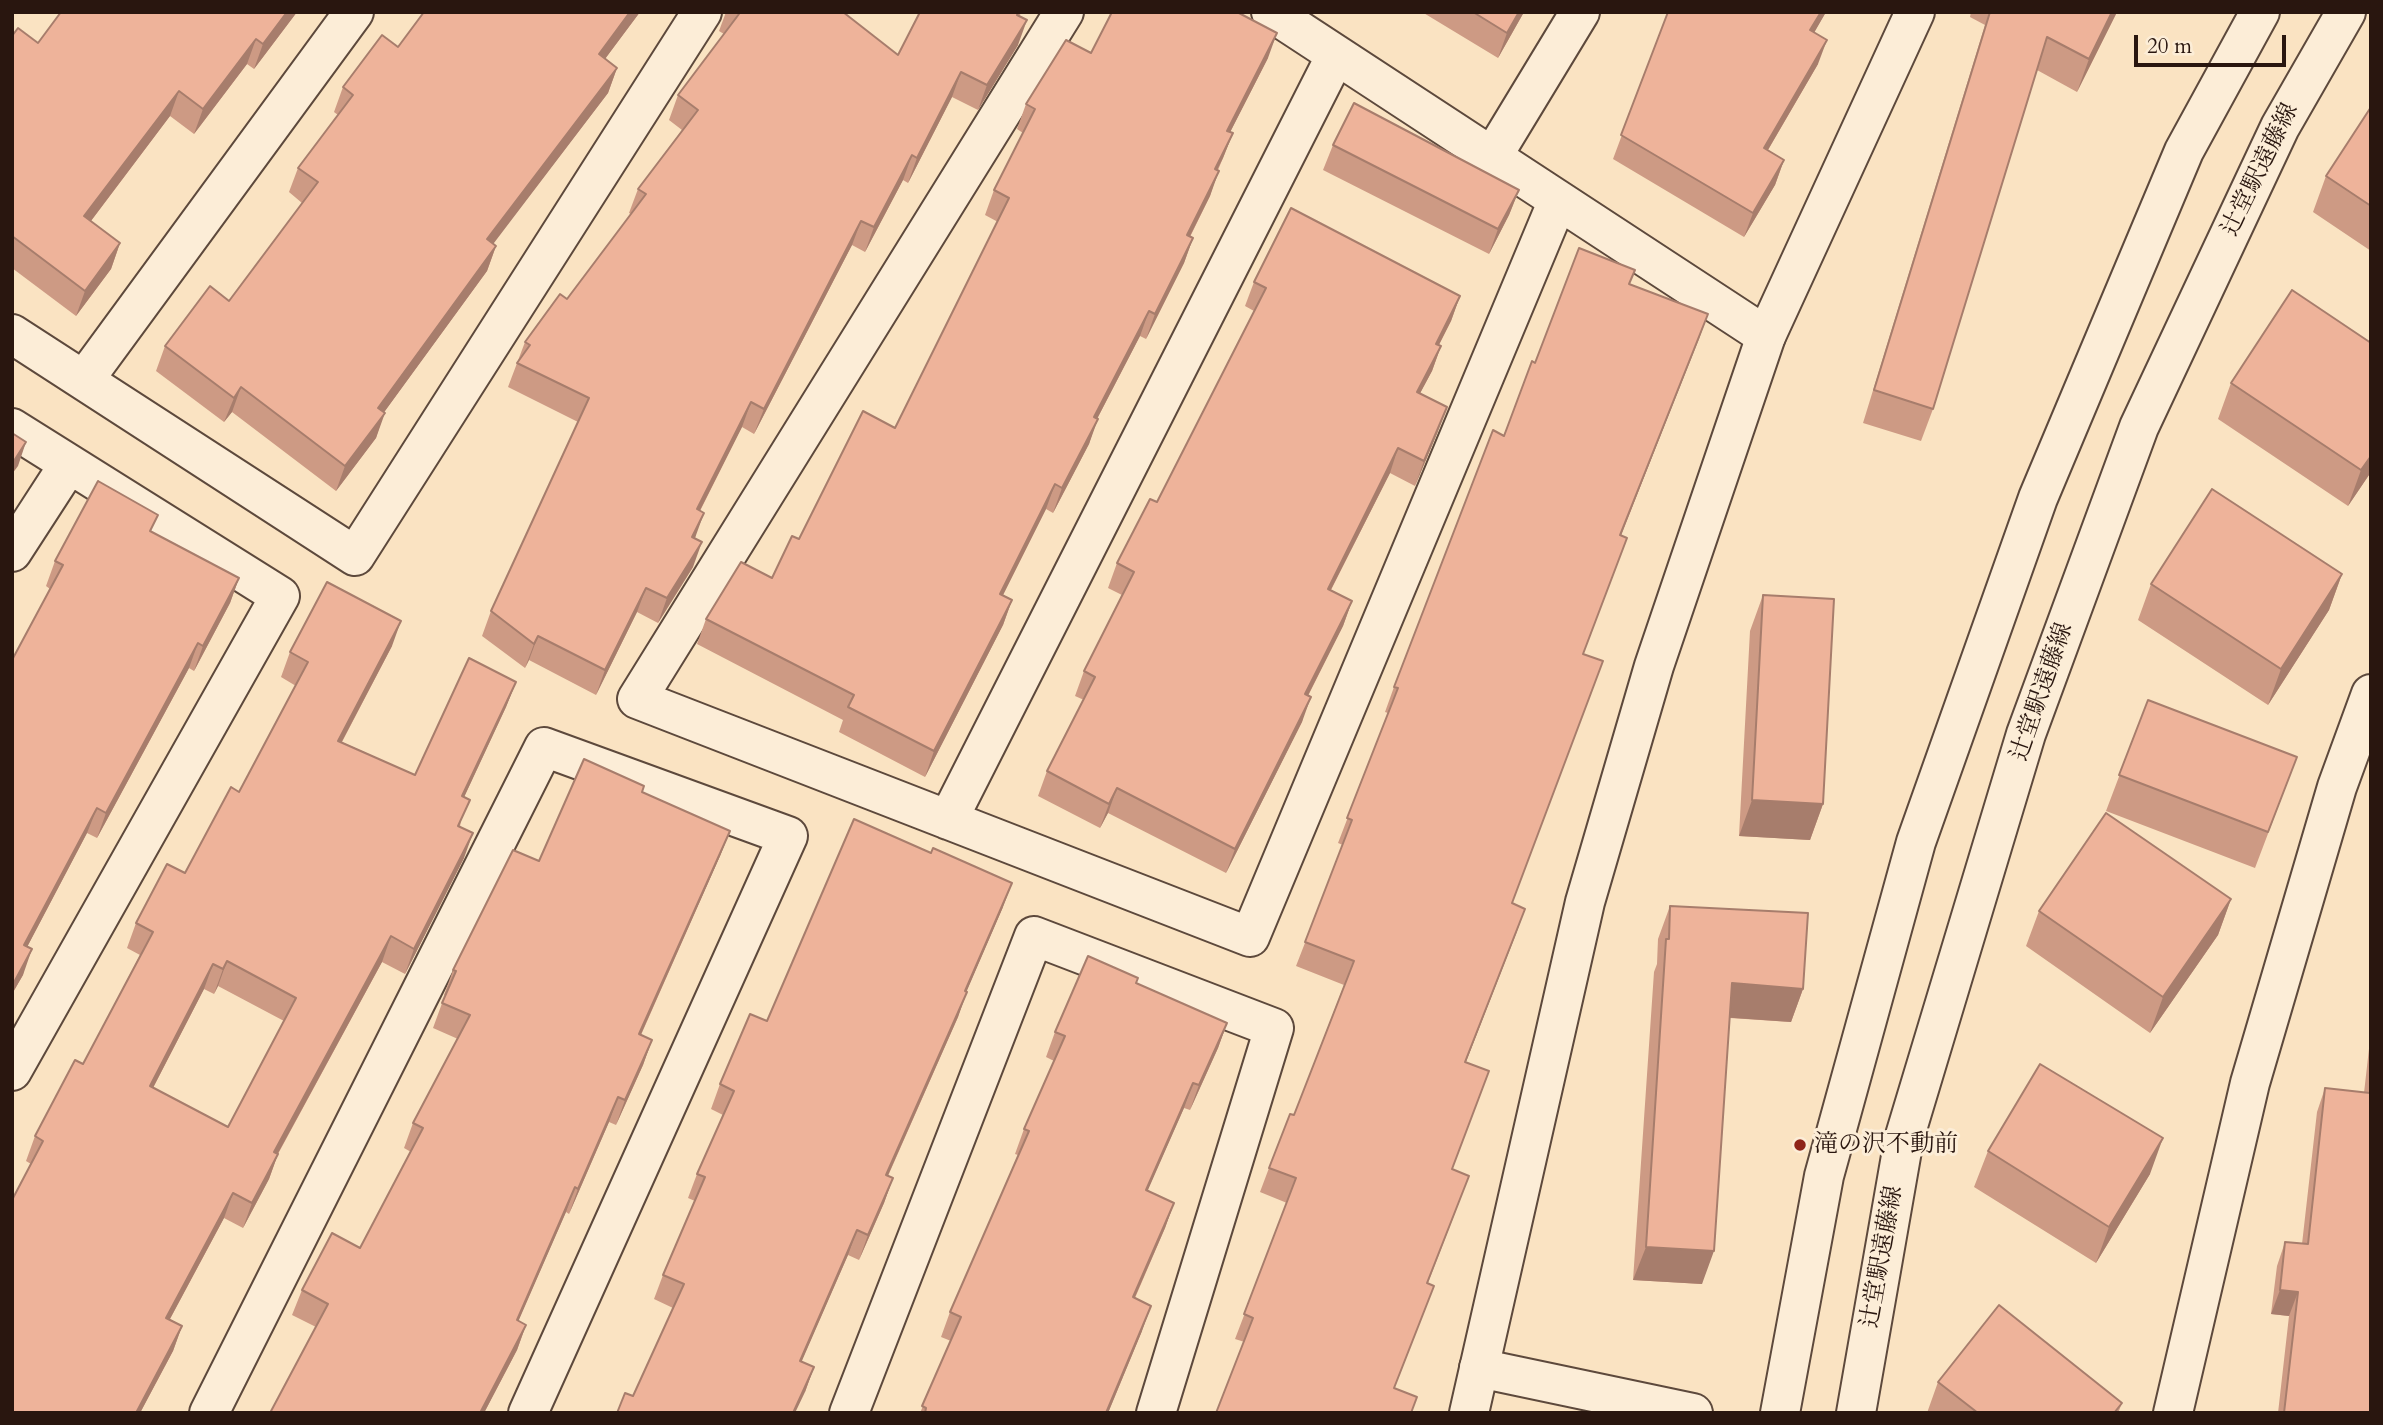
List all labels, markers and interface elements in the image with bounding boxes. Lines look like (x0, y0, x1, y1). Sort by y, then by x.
scale bar (2138, 21, 2290, 65)
text: 20 m (2147, 32, 2192, 61)
street label: 辻堂駅遠藤線 (2216, 99, 2306, 241)
street label: 辻堂駅遠藤線 (2006, 619, 2080, 765)
place label: 滝の沢不動前 (1814, 1131, 1958, 1159)
marker: 滝の沢不動前 (1792, 1137, 1808, 1153)
street label: 辻堂駅遠藤線 (1856, 1184, 1910, 1330)

